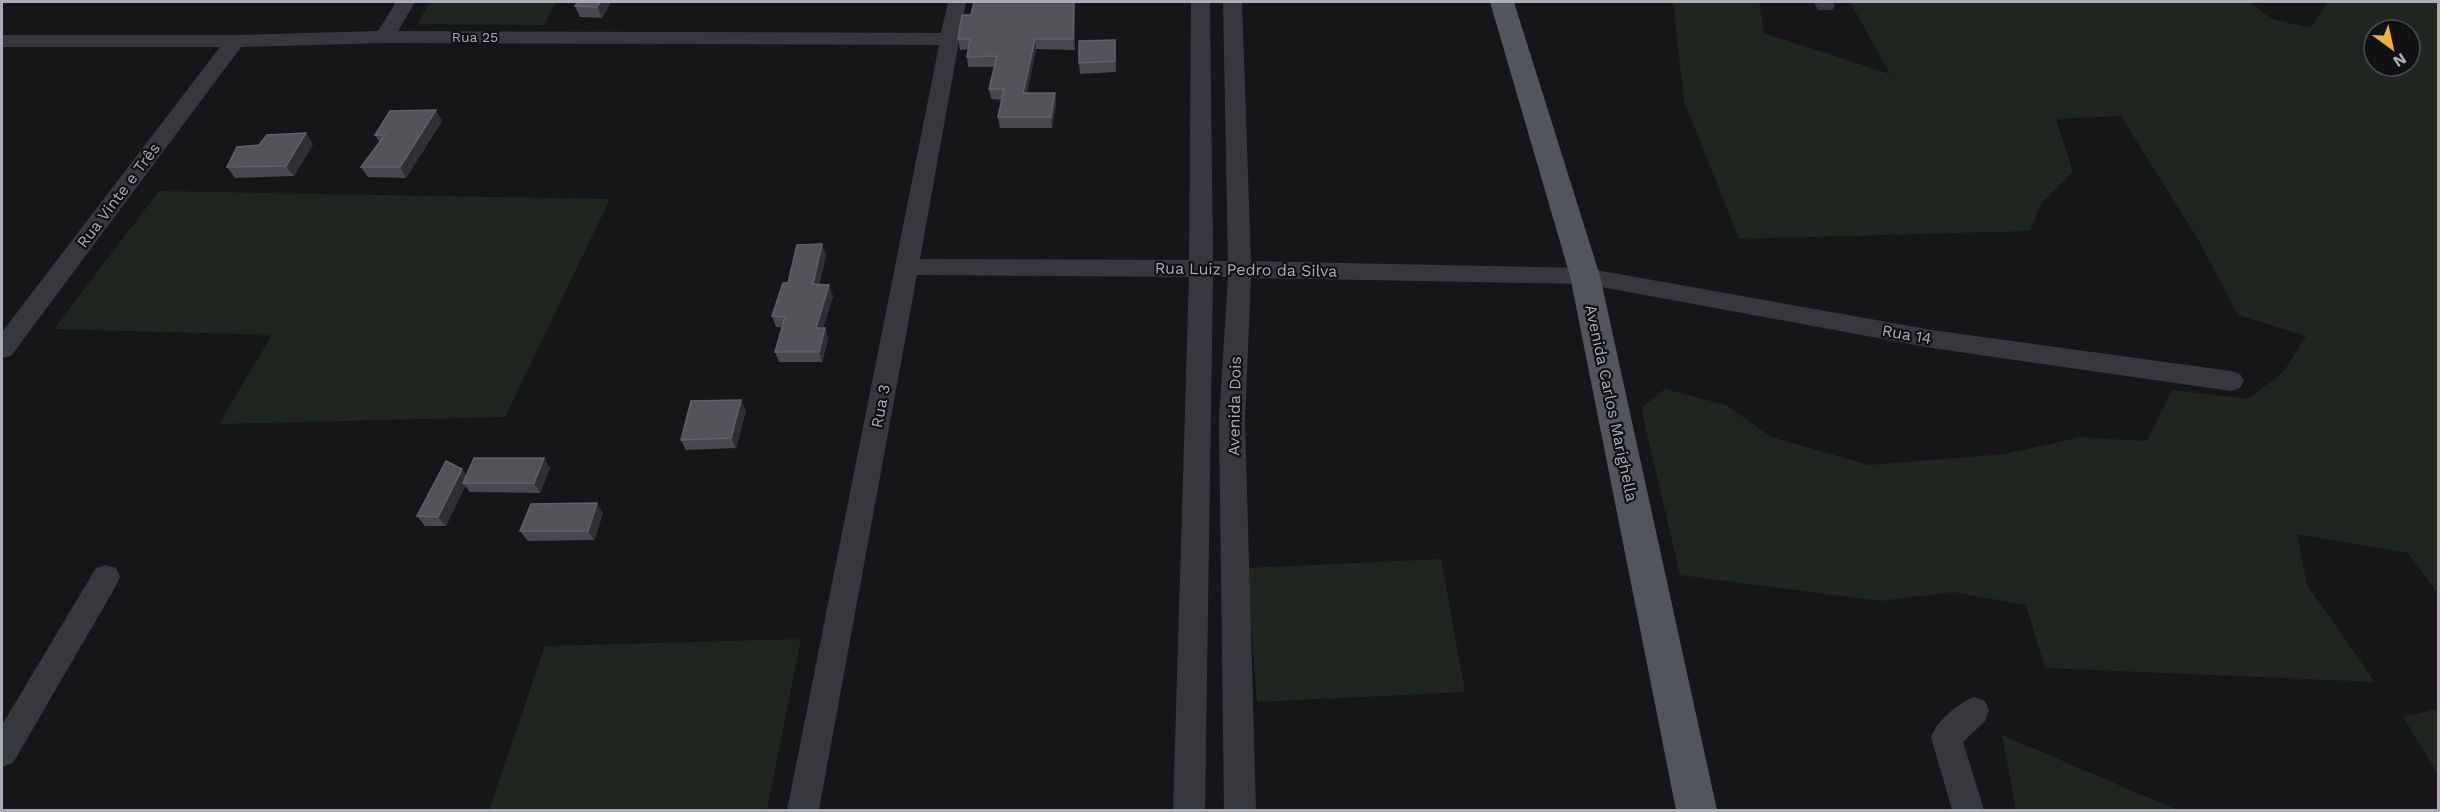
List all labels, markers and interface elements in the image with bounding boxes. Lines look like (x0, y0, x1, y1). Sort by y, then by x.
north arrow (2362, 18, 2422, 78)
street label: Rua 25 (452, 29, 498, 45)
text: N (2390, 49, 2410, 71)
street label: Rua Vinte e Três (73, 139, 164, 252)
street label: Rua Luiz Pedro da Silva (1155, 258, 1337, 281)
street label: Avenida Carlos Marighella (1581, 303, 1642, 503)
street label: Rua 14 (1881, 321, 1933, 348)
street label: Avenida Dois (1224, 356, 1245, 456)
street label: Rua 3 (867, 383, 894, 429)

